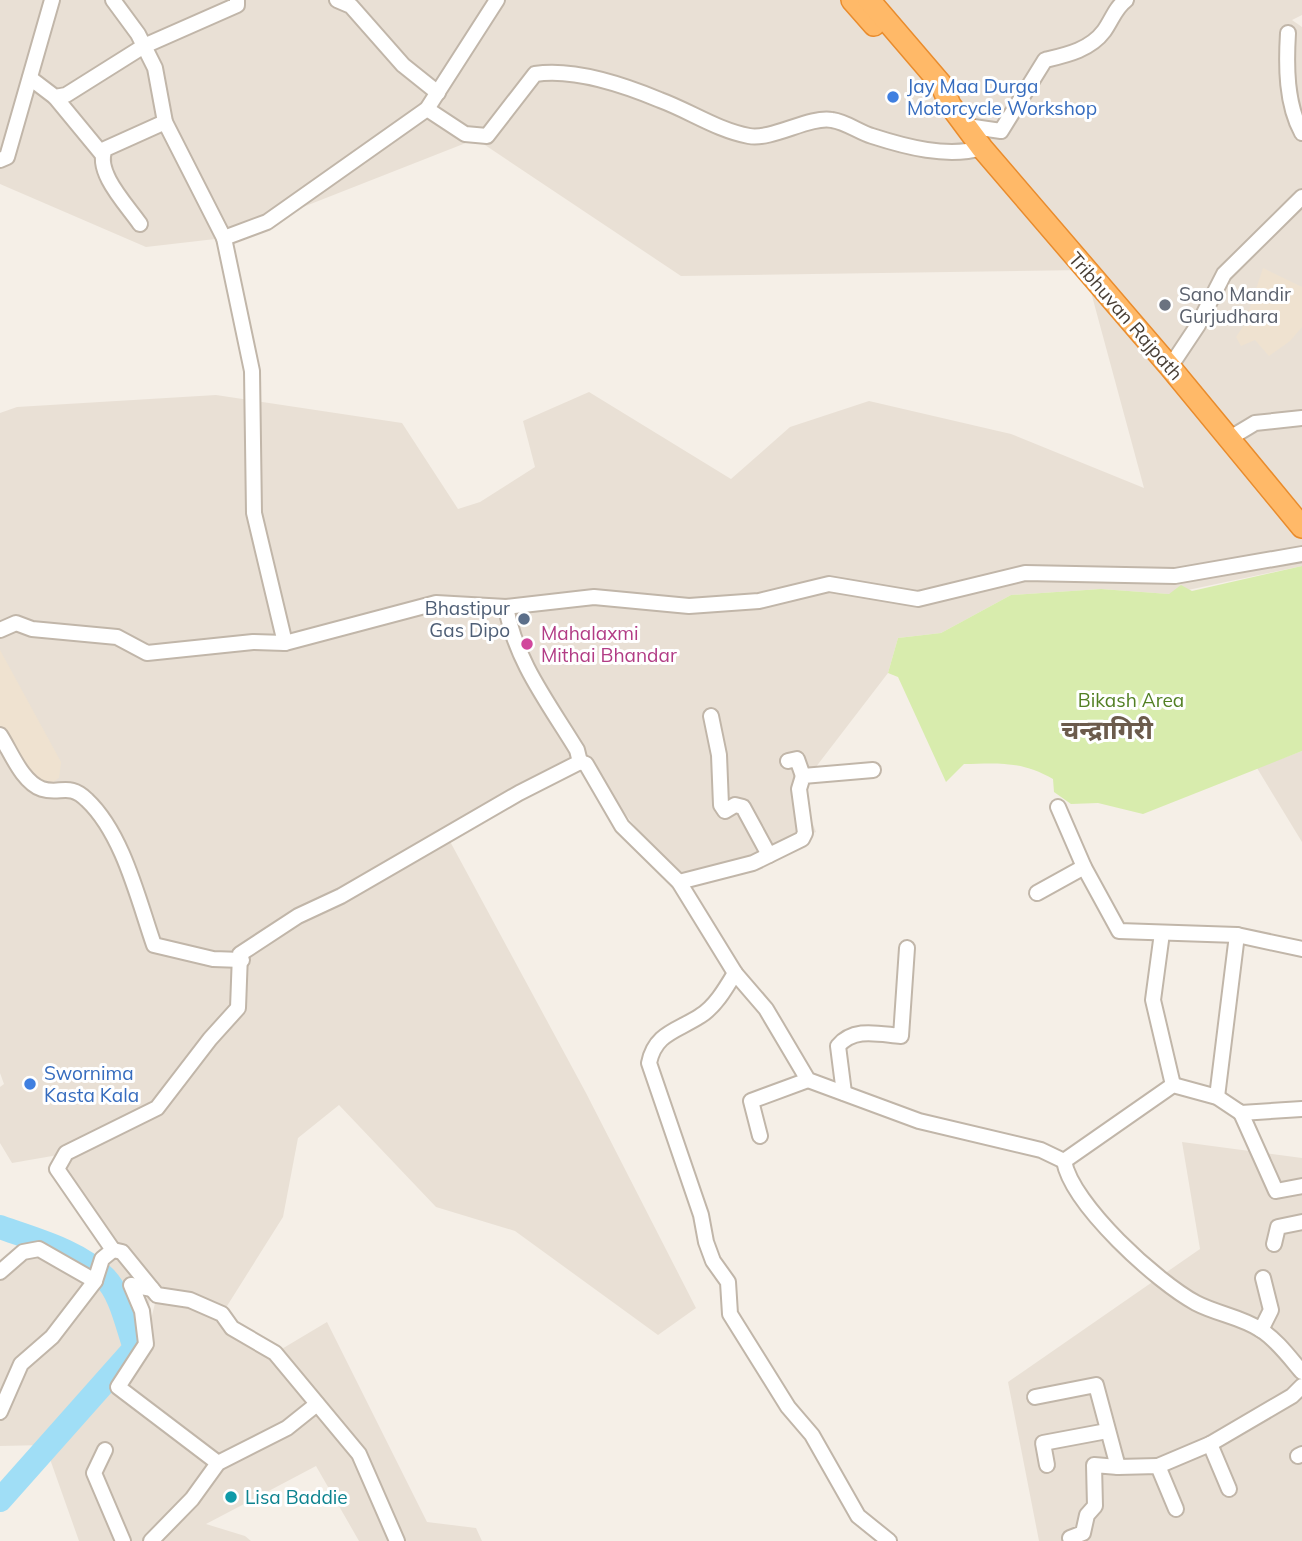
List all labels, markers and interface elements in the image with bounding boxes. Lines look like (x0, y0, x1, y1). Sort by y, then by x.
place label: Jay Maa Durga Motorcycle Workshop (907, 74, 1097, 120)
marker: Jay Maa Durga Motorcycle Workshop (885, 89, 901, 105)
street label: Tribhuvan Rajpath (1064, 247, 1188, 385)
place label: Sano Mandir Gurjudhara (1179, 282, 1291, 328)
marker: Sano Mandir Gurjudhara (1157, 297, 1173, 313)
place label: Bhastipur Gas Dipo (425, 596, 510, 642)
marker: Bhastipur Gas Dipo (516, 611, 532, 627)
place label: Mahalaxmi Mithai Bhandar (541, 621, 677, 667)
marker: Mahalaxmi Mithai Bhandar (519, 636, 535, 652)
park label: Bikash Area (1078, 688, 1184, 712)
district label: चन्द्रागिरी (1061, 713, 1154, 746)
place label: Swornima Kasta Kala (44, 1061, 139, 1107)
marker: Swornima Kasta Kala (22, 1076, 38, 1092)
place label: Lisa Baddie (245, 1485, 348, 1509)
marker: Lisa Baddie (223, 1489, 239, 1505)

